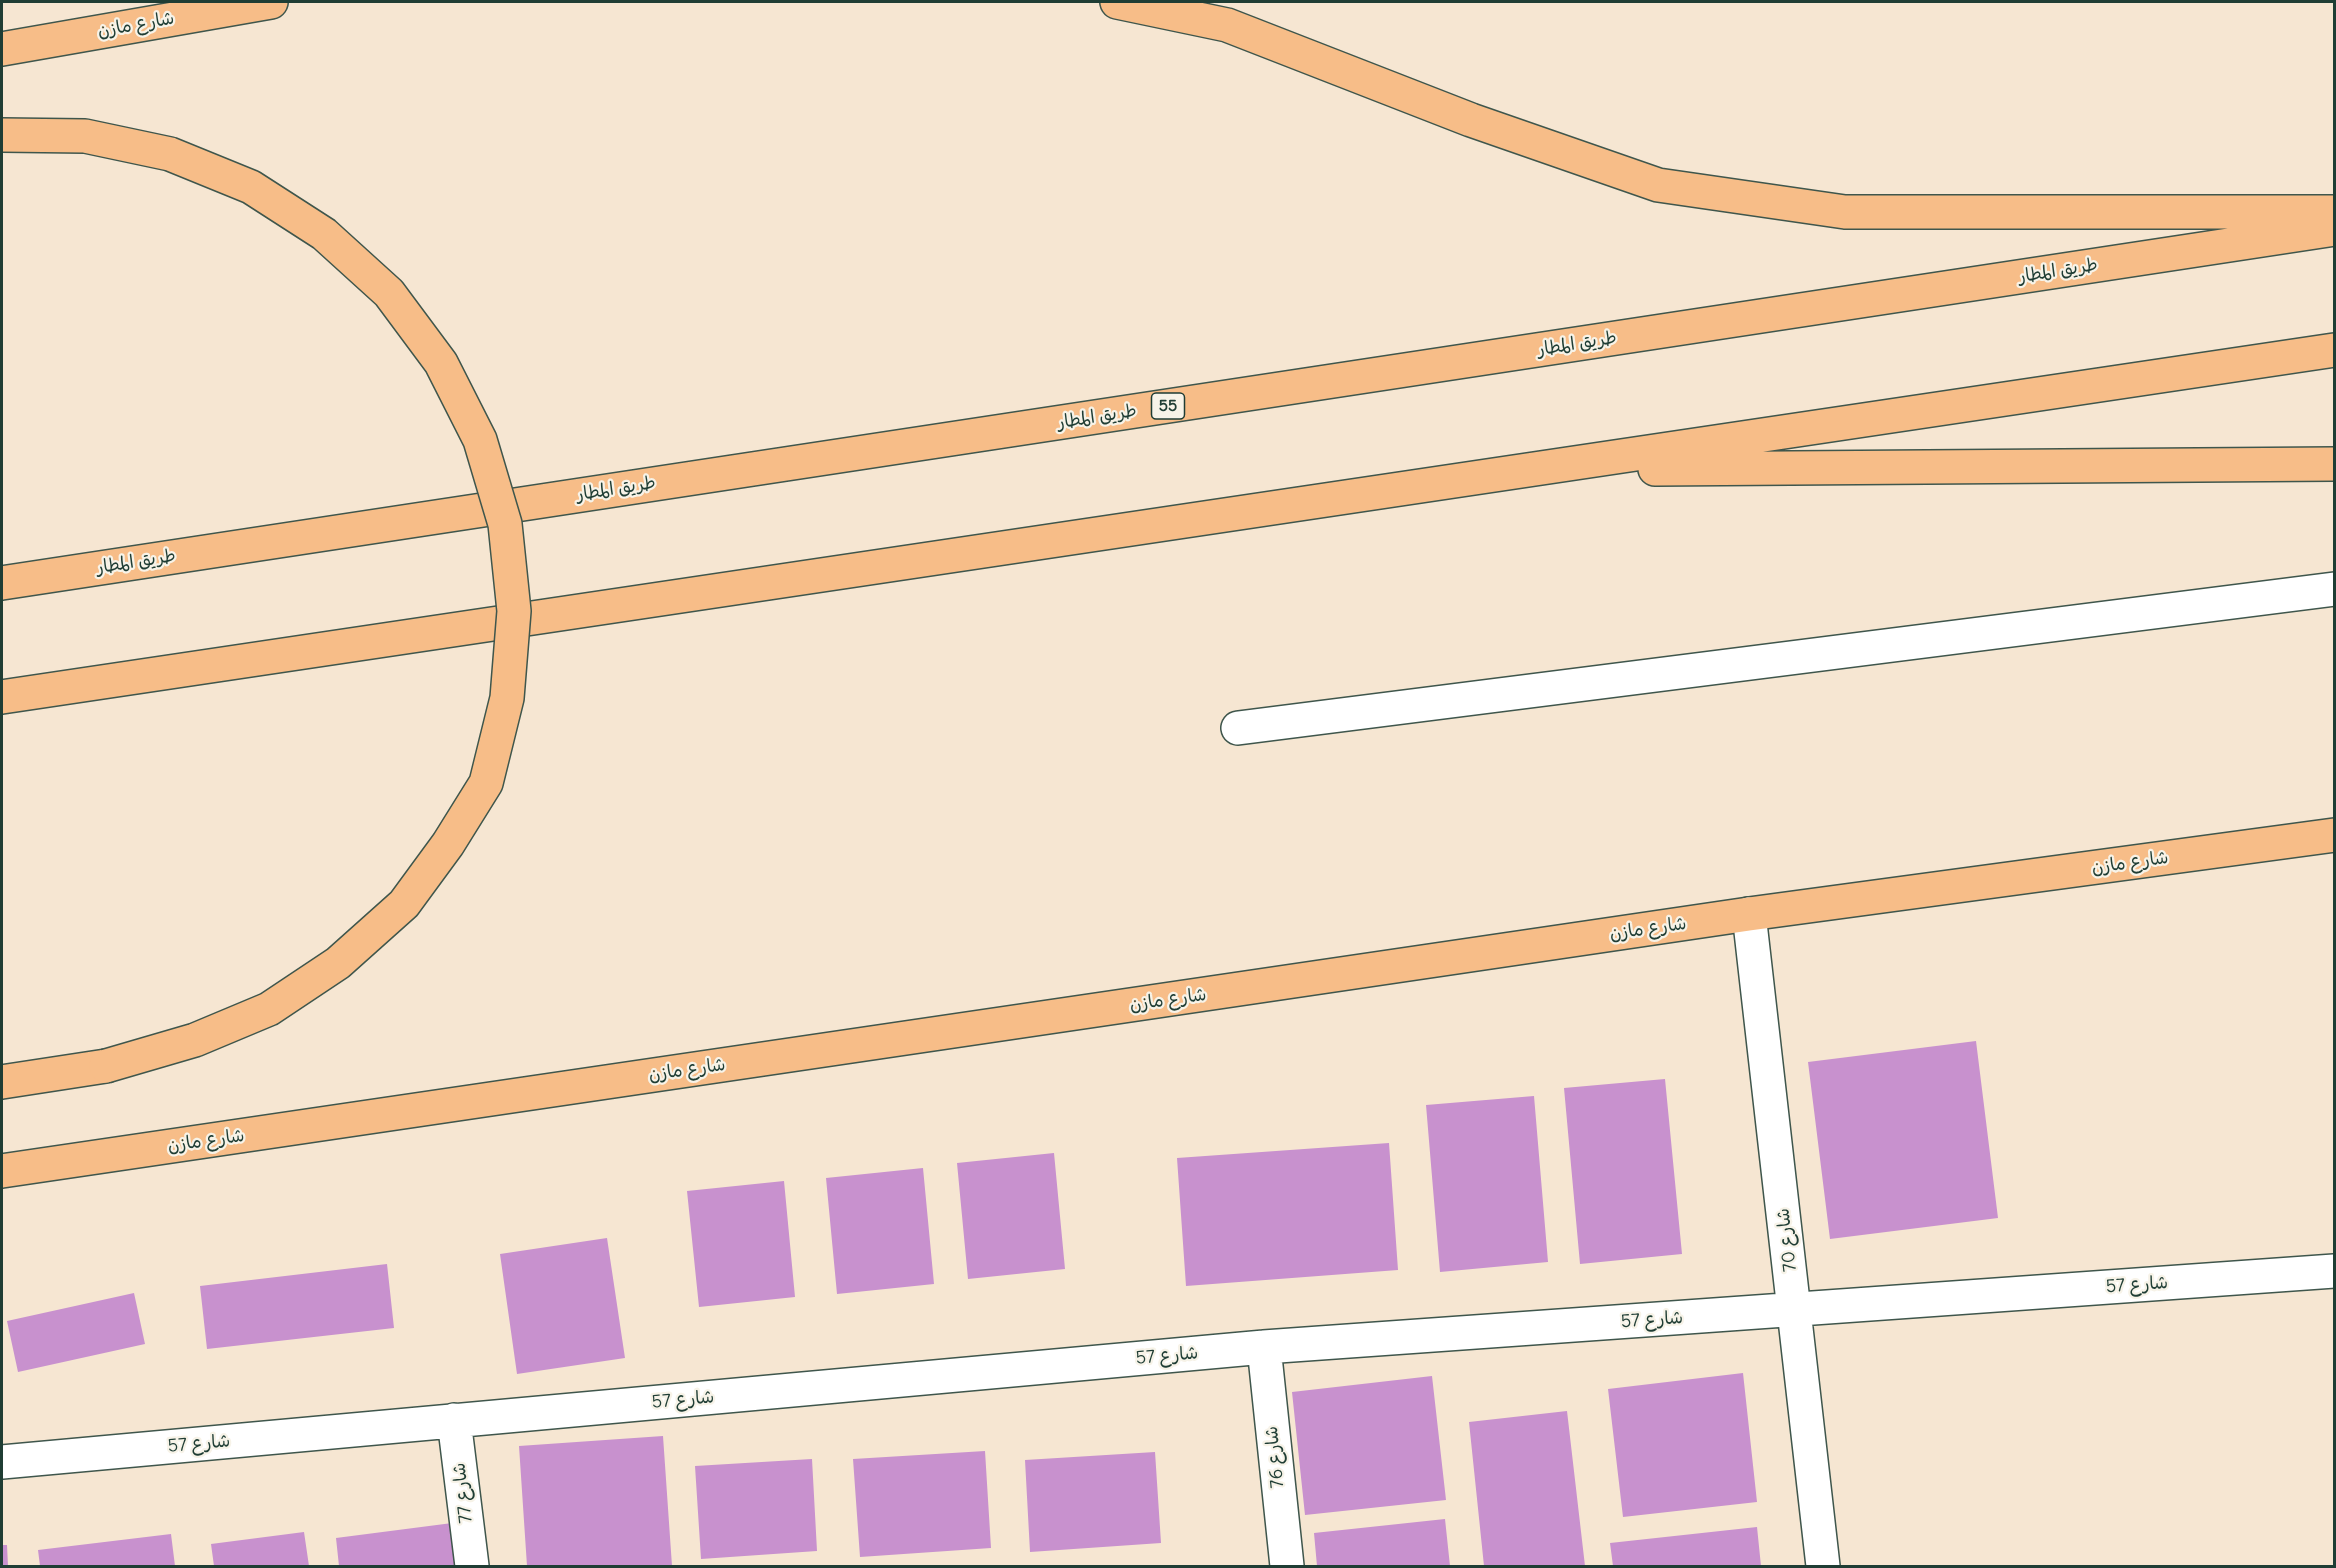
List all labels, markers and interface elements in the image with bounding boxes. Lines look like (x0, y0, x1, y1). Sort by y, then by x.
street label: شارع مازن (96, 8, 176, 42)
street label: طريق المطار (2017, 254, 2099, 288)
street label: طريق المطار (1536, 327, 1618, 361)
road number: 55 (1152, 393, 1184, 419)
street label: طريق المطار (1056, 400, 1138, 434)
street label: طريق المطار (575, 472, 657, 506)
street label: طريق المطار (95, 545, 177, 579)
street label: شارع مازن (2090, 847, 2170, 879)
street label: شارع مازن (1608, 913, 1688, 945)
street label: شارع مازن (1128, 984, 1208, 1016)
street label: شارع مازن (647, 1054, 727, 1086)
street label: شارع مازن (166, 1125, 246, 1157)
street label: شارع 70 (1772, 1207, 1802, 1273)
street label: شارع 57 (2105, 1272, 2169, 1298)
street label: شارع 57 (1620, 1307, 1684, 1333)
street label: شارع 57 (1135, 1343, 1199, 1369)
street label: شارع 57 (651, 1387, 715, 1413)
street label: شارع 76 (1261, 1425, 1289, 1489)
street label: شارع 57 (167, 1431, 231, 1457)
street label: شارع 77 (449, 1461, 477, 1525)

